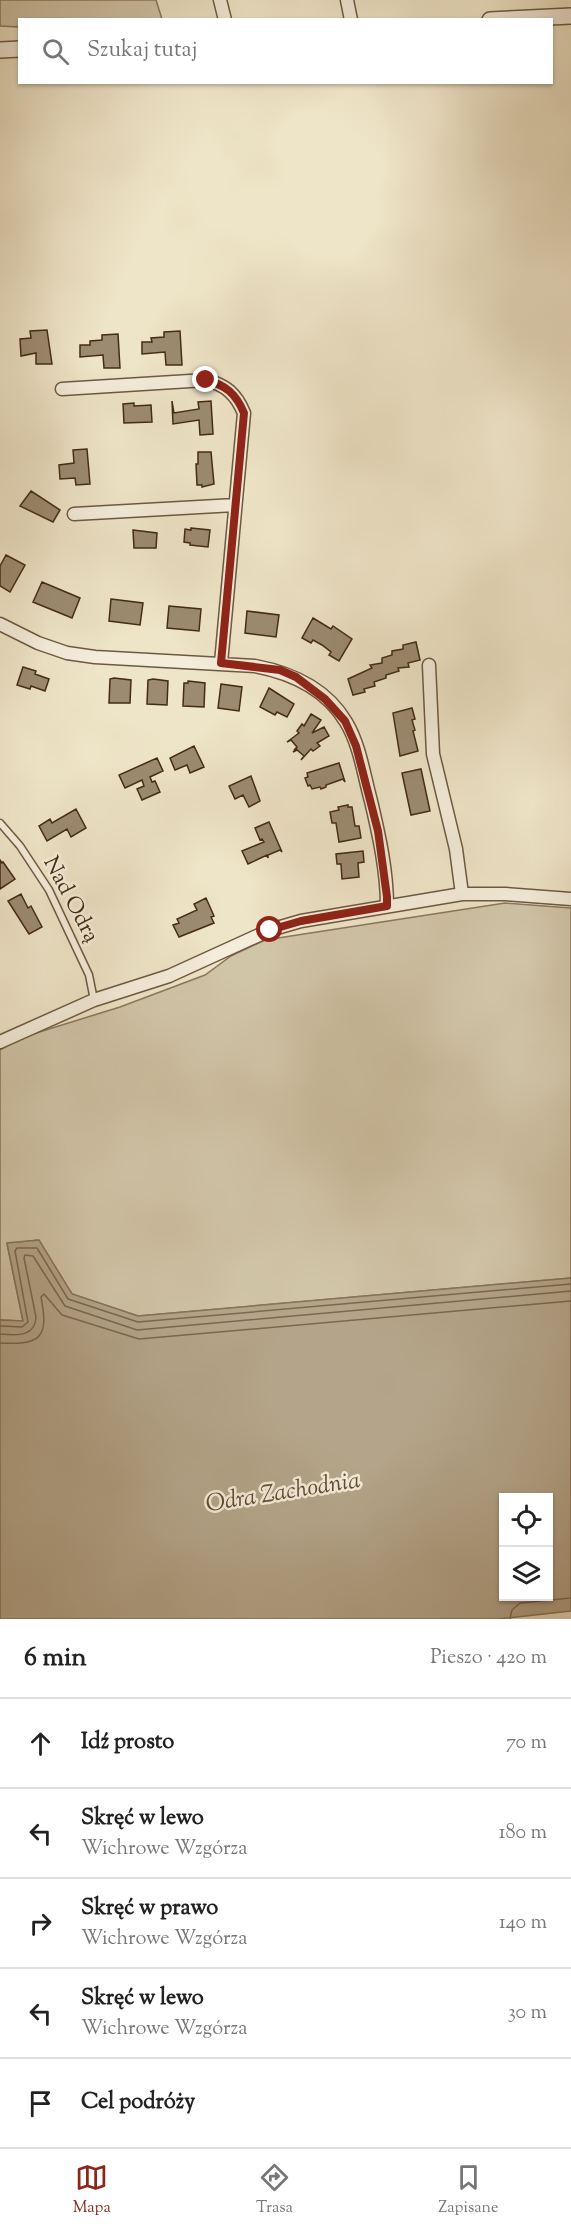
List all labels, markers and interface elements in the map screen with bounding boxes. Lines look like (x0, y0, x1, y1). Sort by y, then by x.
search box (18, 18, 553, 84)
icon: search (39, 35, 72, 68)
text: Szukaj tutaj (87, 35, 198, 67)
route end (192, 366, 218, 392)
street label: Nad Odrą (34, 851, 106, 949)
route start (256, 916, 282, 942)
water label: Odra Zachodnia (203, 1464, 363, 1522)
map controls (499, 1493, 553, 1601)
button: locate (499, 1493, 553, 1547)
button: layers (499, 1547, 553, 1601)
text: 6 min (24, 1640, 87, 1677)
text: Pieszo · 420 m (430, 1644, 547, 1673)
icon: ahead (24, 1727, 57, 1760)
text: Idź prosto (81, 1727, 174, 1759)
text: 70 m (506, 1729, 547, 1758)
text: Skręć w lewo (81, 1803, 204, 1835)
icon: left (24, 1817, 57, 1850)
text: 180 m (499, 1819, 547, 1848)
text: Wichrowe Wzgórza (81, 1835, 247, 1864)
text: Skręć w prawo (81, 1893, 218, 1925)
icon: right (24, 1907, 57, 1940)
text: 140 m (499, 1909, 547, 1938)
text: Wichrowe Wzgórza (81, 1925, 247, 1954)
text: Skręć w lewo (81, 1983, 204, 2015)
icon: left (24, 1997, 57, 2030)
text: 30 m (508, 1999, 547, 2028)
text: Wichrowe Wzgórza (81, 2015, 247, 2044)
icon: arrive (24, 2087, 57, 2120)
text: Cel podróży (81, 2087, 195, 2119)
tab: Mapa (73, 2161, 111, 2220)
tab: Trasa (256, 2161, 293, 2220)
tab: Zapisane (438, 2161, 498, 2220)

